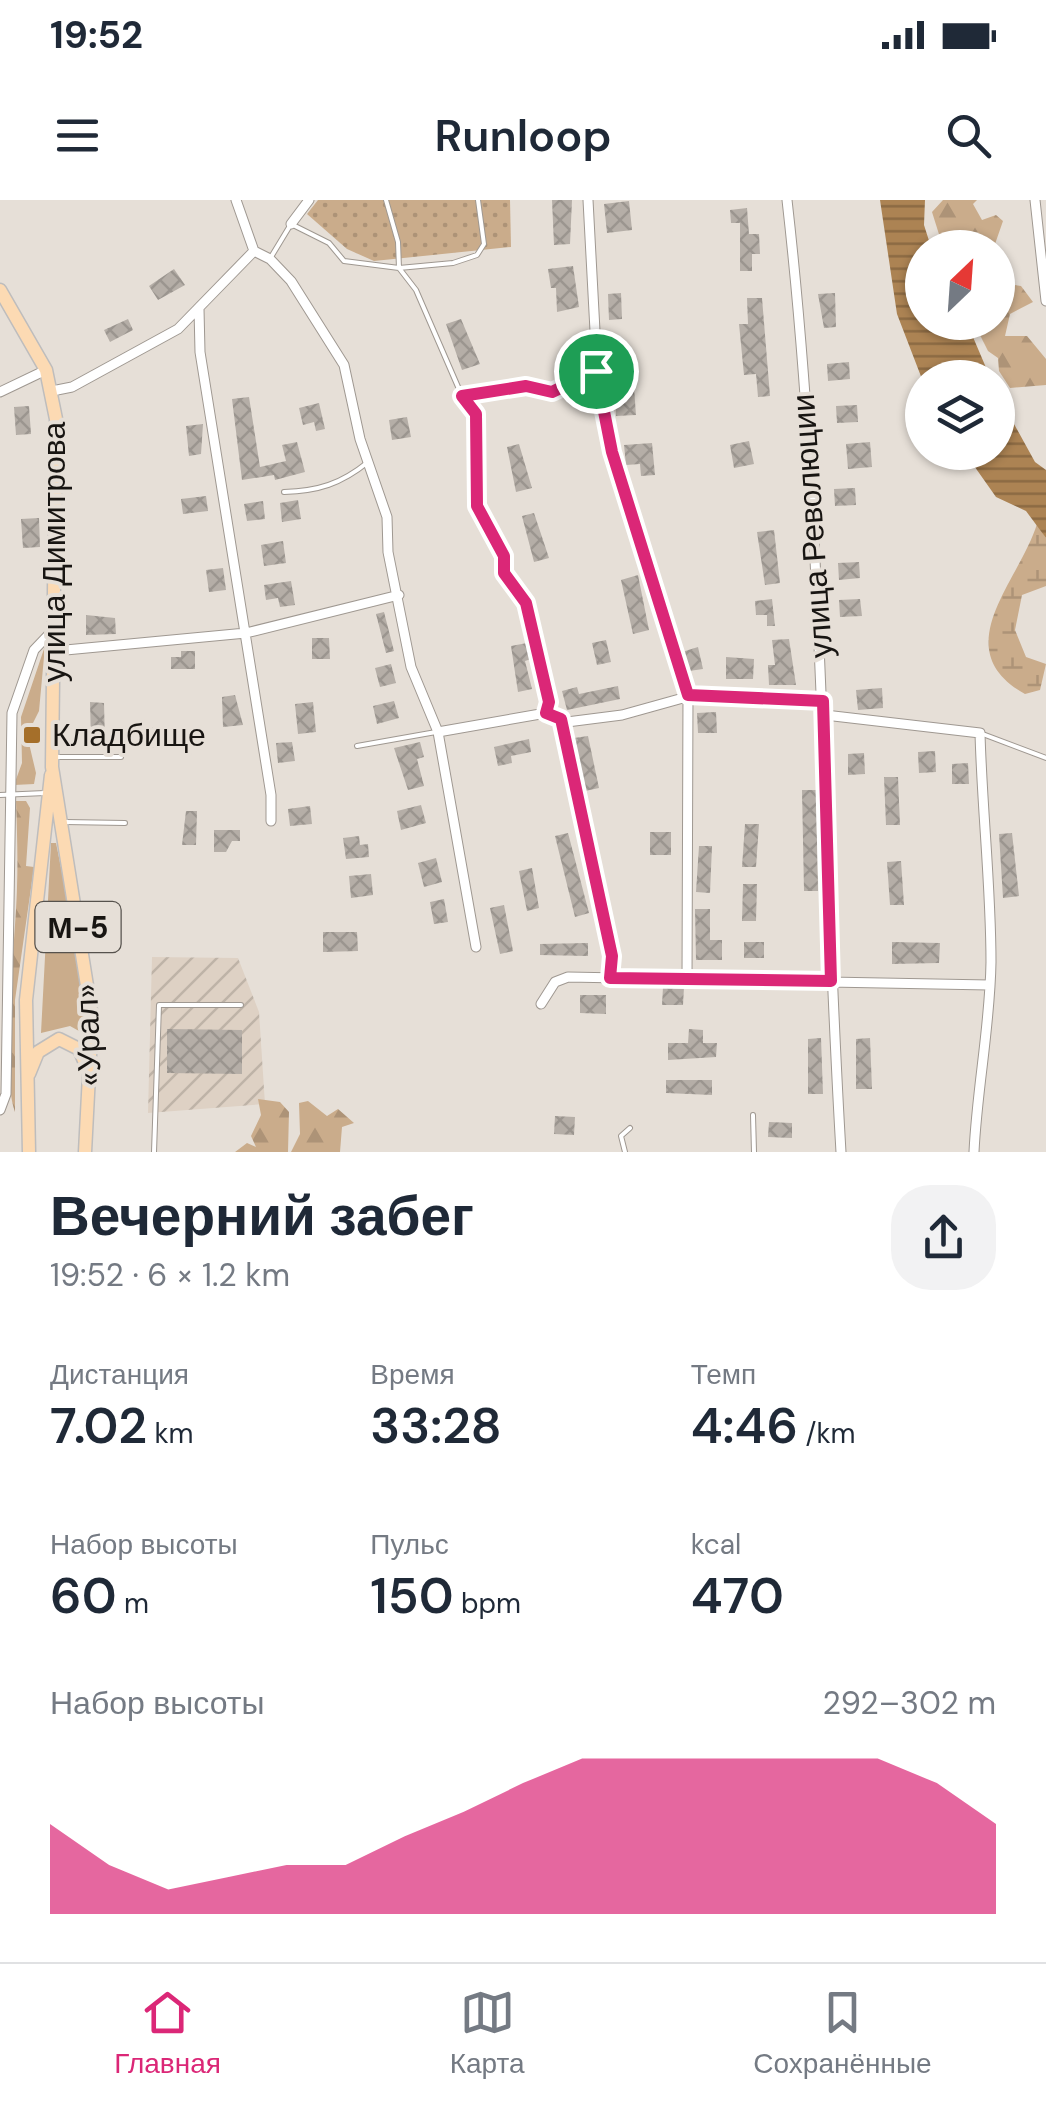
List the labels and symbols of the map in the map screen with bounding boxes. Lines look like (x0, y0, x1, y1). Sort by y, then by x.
north arrow (905, 230, 1015, 340)
pin (554, 329, 639, 414)
street label: улица Революции (782, 393, 842, 659)
street label: улица Димитрова (33, 422, 75, 682)
place label: Кладбище (52, 714, 206, 756)
marker: Кладбище (21, 724, 43, 746)
road number: М-5 (36, 902, 120, 952)
street label: «Урал» (65, 983, 111, 1087)

